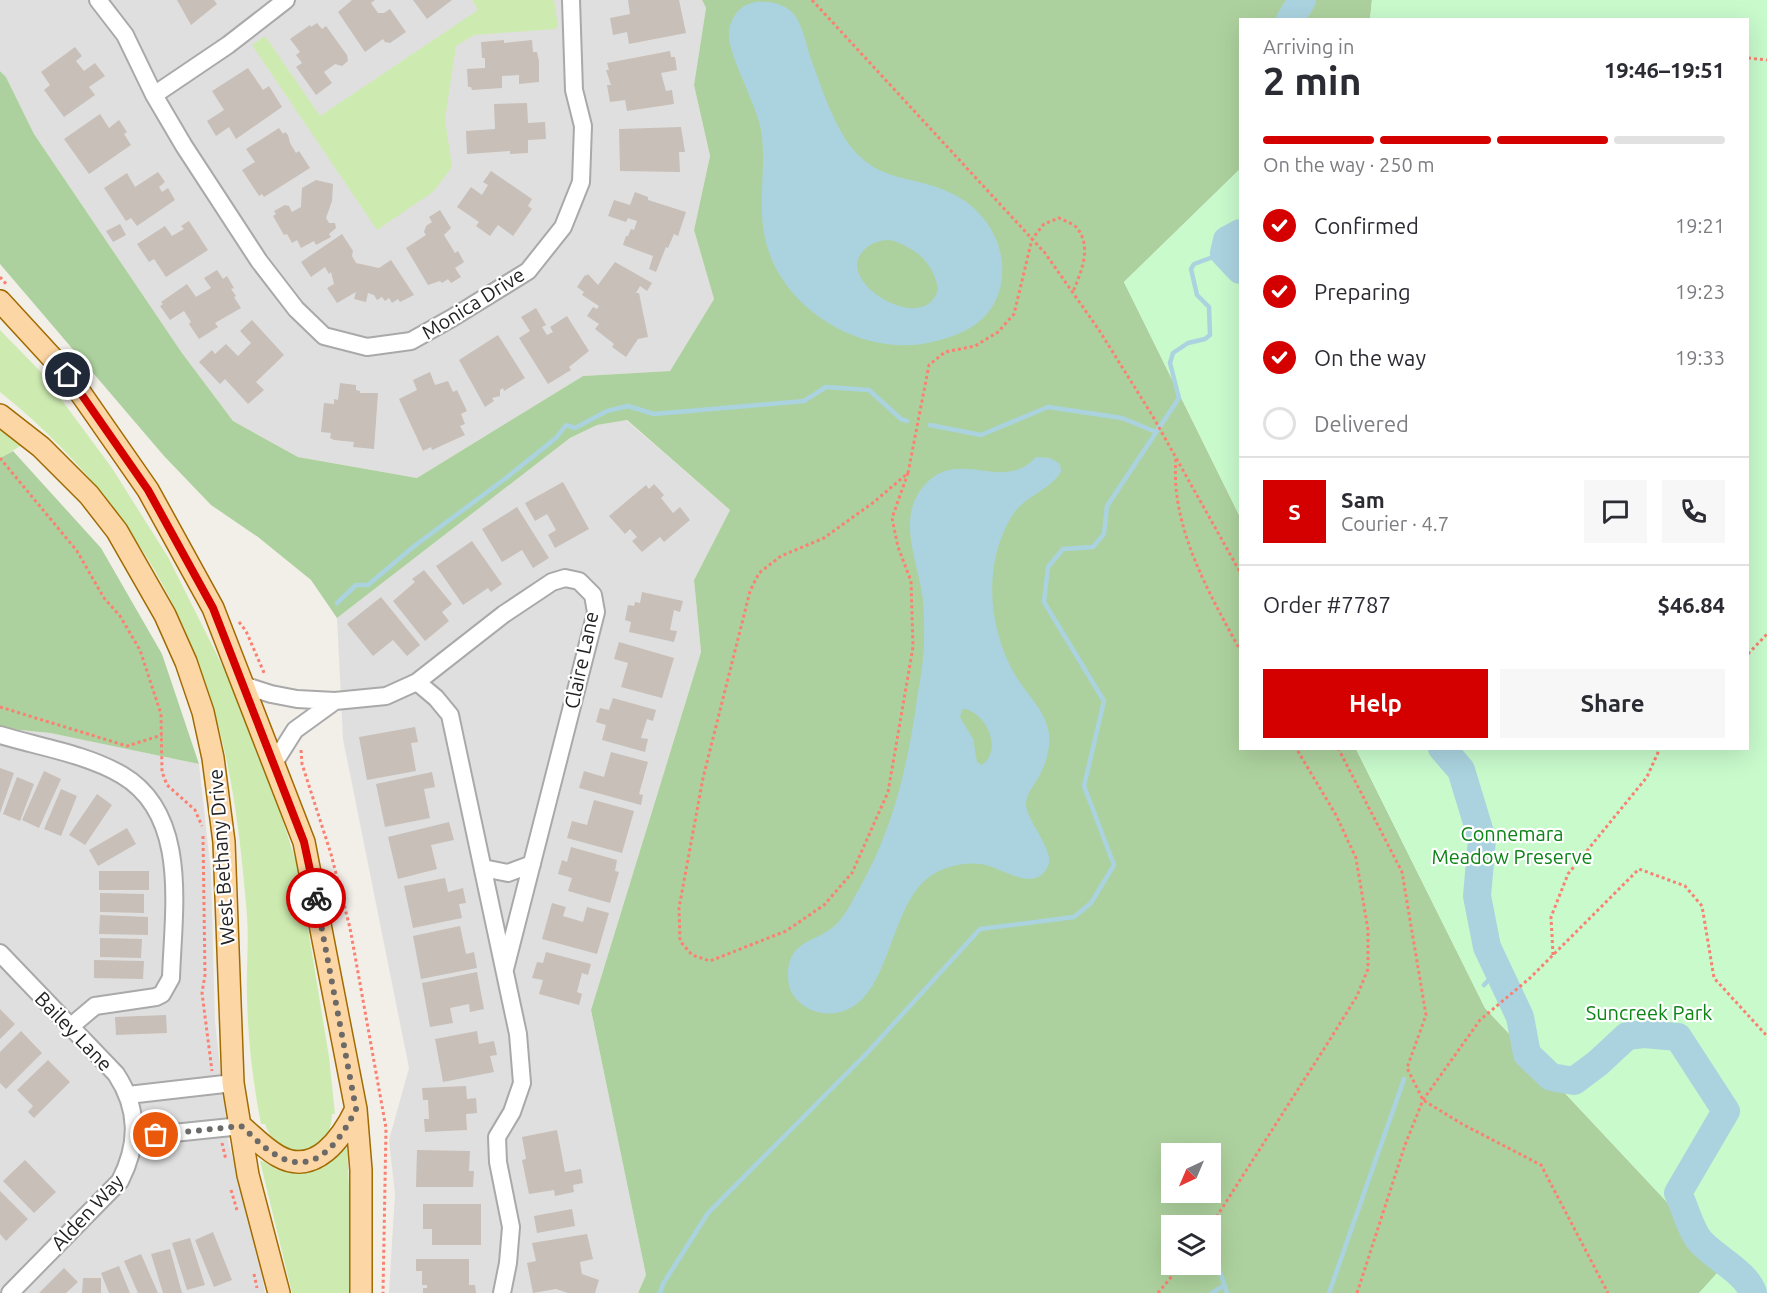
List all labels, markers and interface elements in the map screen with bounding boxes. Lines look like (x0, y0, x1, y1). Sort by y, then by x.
text: Arriving in (1263, 35, 1354, 58)
text: 19:46–19:51 (1604, 57, 1725, 82)
text: 2 min (1263, 59, 1362, 102)
text: On the way · 250 m (1263, 153, 1435, 176)
icon: check (1263, 209, 1296, 242)
text: Confirmed (1314, 213, 1419, 238)
text: 19:21 (1675, 214, 1725, 237)
street label: Monica Drive (417, 262, 529, 344)
icon: check (1263, 275, 1296, 308)
text: Preparing (1314, 279, 1411, 304)
text: 19:23 (1675, 280, 1725, 303)
icon: check (1263, 341, 1296, 374)
text: On the way (1314, 345, 1426, 370)
text: 19:33 (1675, 346, 1725, 369)
pin (42, 349, 93, 400)
icon: home (51, 358, 84, 391)
text: Delivered (1314, 411, 1409, 436)
button: chat (1584, 480, 1647, 543)
button: phone (1662, 480, 1725, 543)
text: Sam (1341, 487, 1385, 512)
text: S (1288, 499, 1301, 524)
text: Courier · 4.7 (1341, 512, 1449, 535)
text: Order #7787 (1263, 592, 1391, 617)
text: $46.84 (1658, 592, 1725, 617)
street label: Claire Lane (559, 609, 603, 711)
button: Help (1263, 669, 1488, 738)
button: Share (1500, 669, 1725, 738)
street label: West Bethany Drive (203, 768, 239, 946)
park label: Connemara Meadow Preserve (1431, 822, 1593, 868)
courier (286, 868, 346, 928)
icon: bike (300, 882, 333, 915)
street label: Bailey Lane (31, 987, 117, 1075)
park label: Suncreek Park (1586, 1001, 1712, 1024)
pin (130, 1109, 181, 1160)
icon: bag (139, 1118, 172, 1151)
north arrow (1161, 1143, 1221, 1203)
map controls (1161, 1143, 1221, 1275)
street label: Alden Way (46, 1169, 128, 1255)
button: layers (1161, 1215, 1221, 1275)

